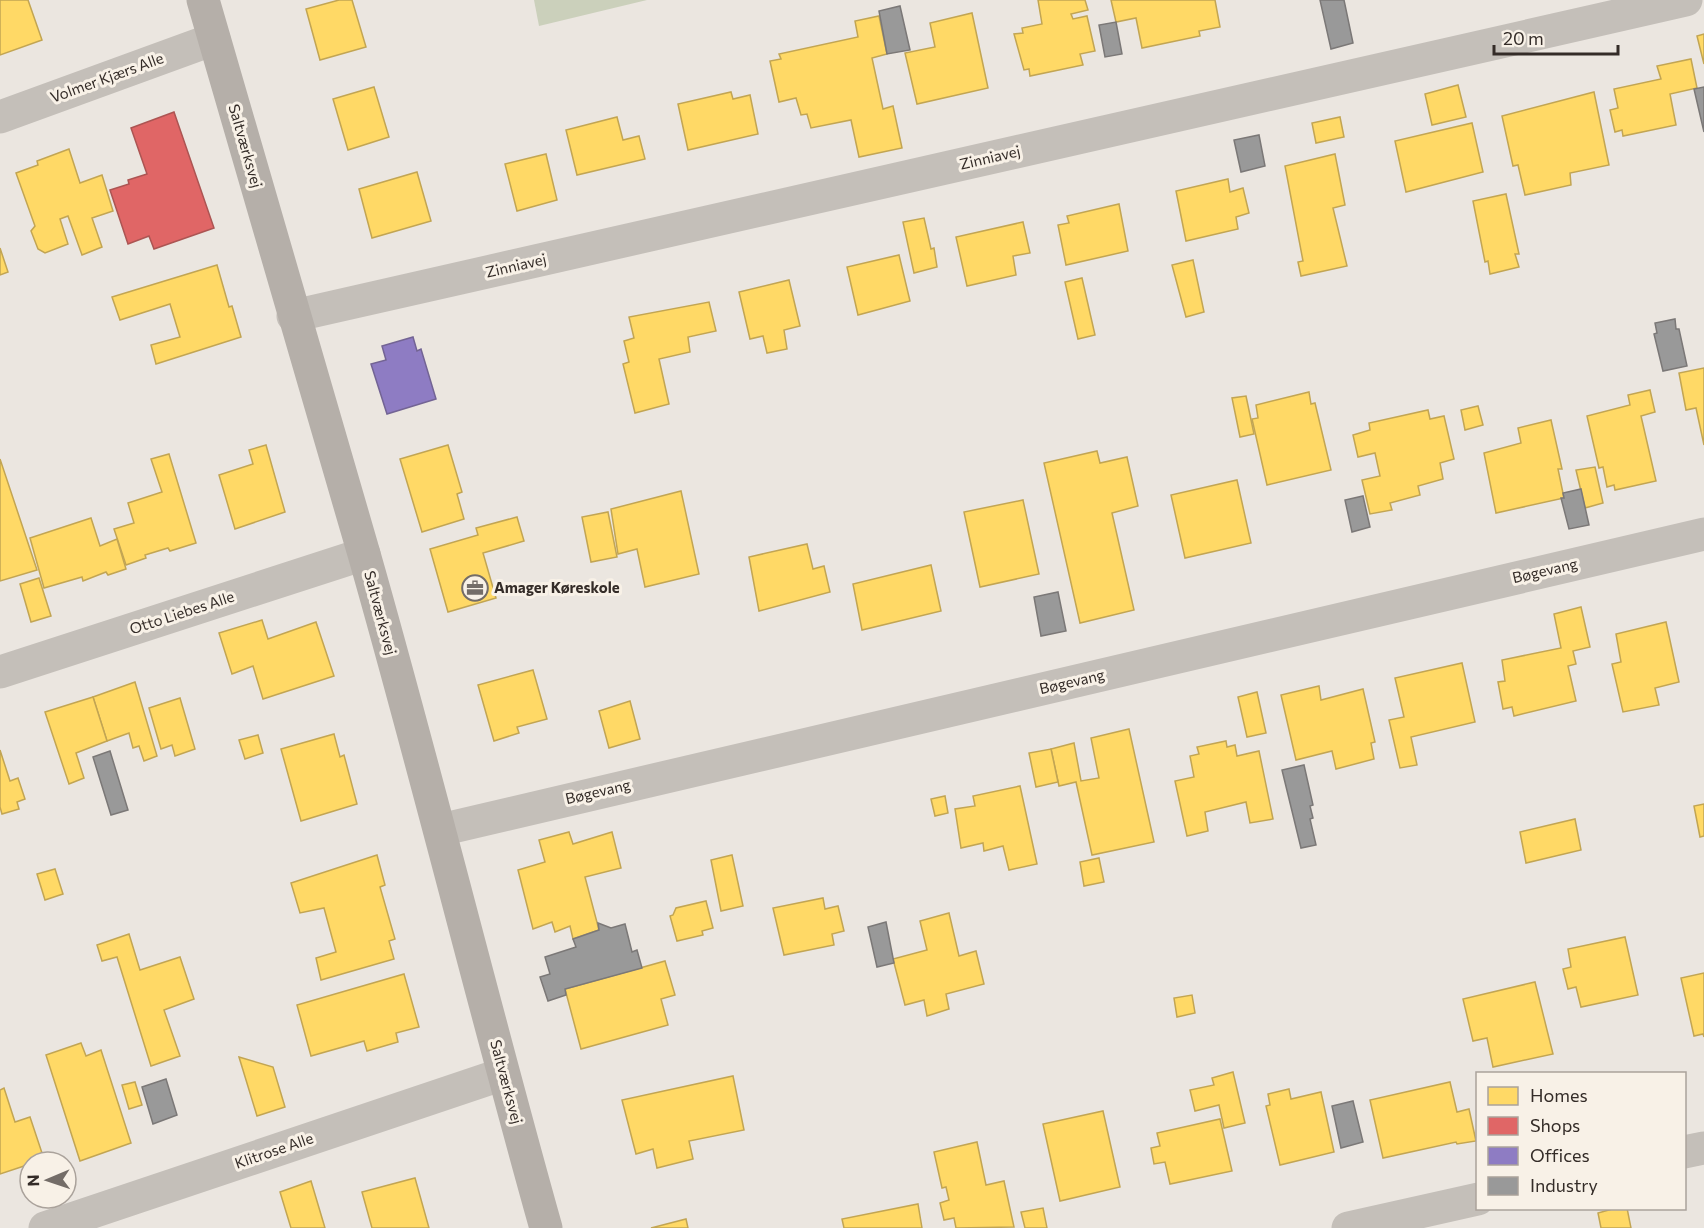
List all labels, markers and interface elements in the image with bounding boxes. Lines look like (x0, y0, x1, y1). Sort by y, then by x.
scale bar (1494, 18, 1618, 56)
text: 20 m (1503, 27, 1544, 49)
street label: Volmer Kjærs Alle (48, 48, 166, 106)
street label: Saltværksvej (225, 102, 267, 190)
street label: Zinniavej (958, 141, 1022, 173)
street label: Zinniavej (484, 249, 548, 281)
street label: Bøgevang (1510, 554, 1579, 586)
street label: Saltværksvej (361, 569, 401, 657)
office icon: Amager Køreskole (460, 573, 490, 603)
place label: Amager Køreskole (494, 578, 620, 596)
street label: Otto Liebes Alle (127, 587, 236, 637)
street label: Bøgevang (1037, 665, 1106, 697)
street label: Bøgevang (563, 775, 632, 807)
street label: Saltværksvej (487, 1038, 527, 1126)
legend (1476, 1072, 1686, 1210)
text: Homes (1530, 1084, 1588, 1106)
text: Shops (1530, 1114, 1580, 1136)
street label: Klitrose Alle (232, 1128, 315, 1172)
text: Offices (1530, 1144, 1590, 1166)
north arrow (18, 1150, 78, 1210)
text: N (23, 1174, 42, 1187)
text: Industry (1530, 1174, 1598, 1196)

